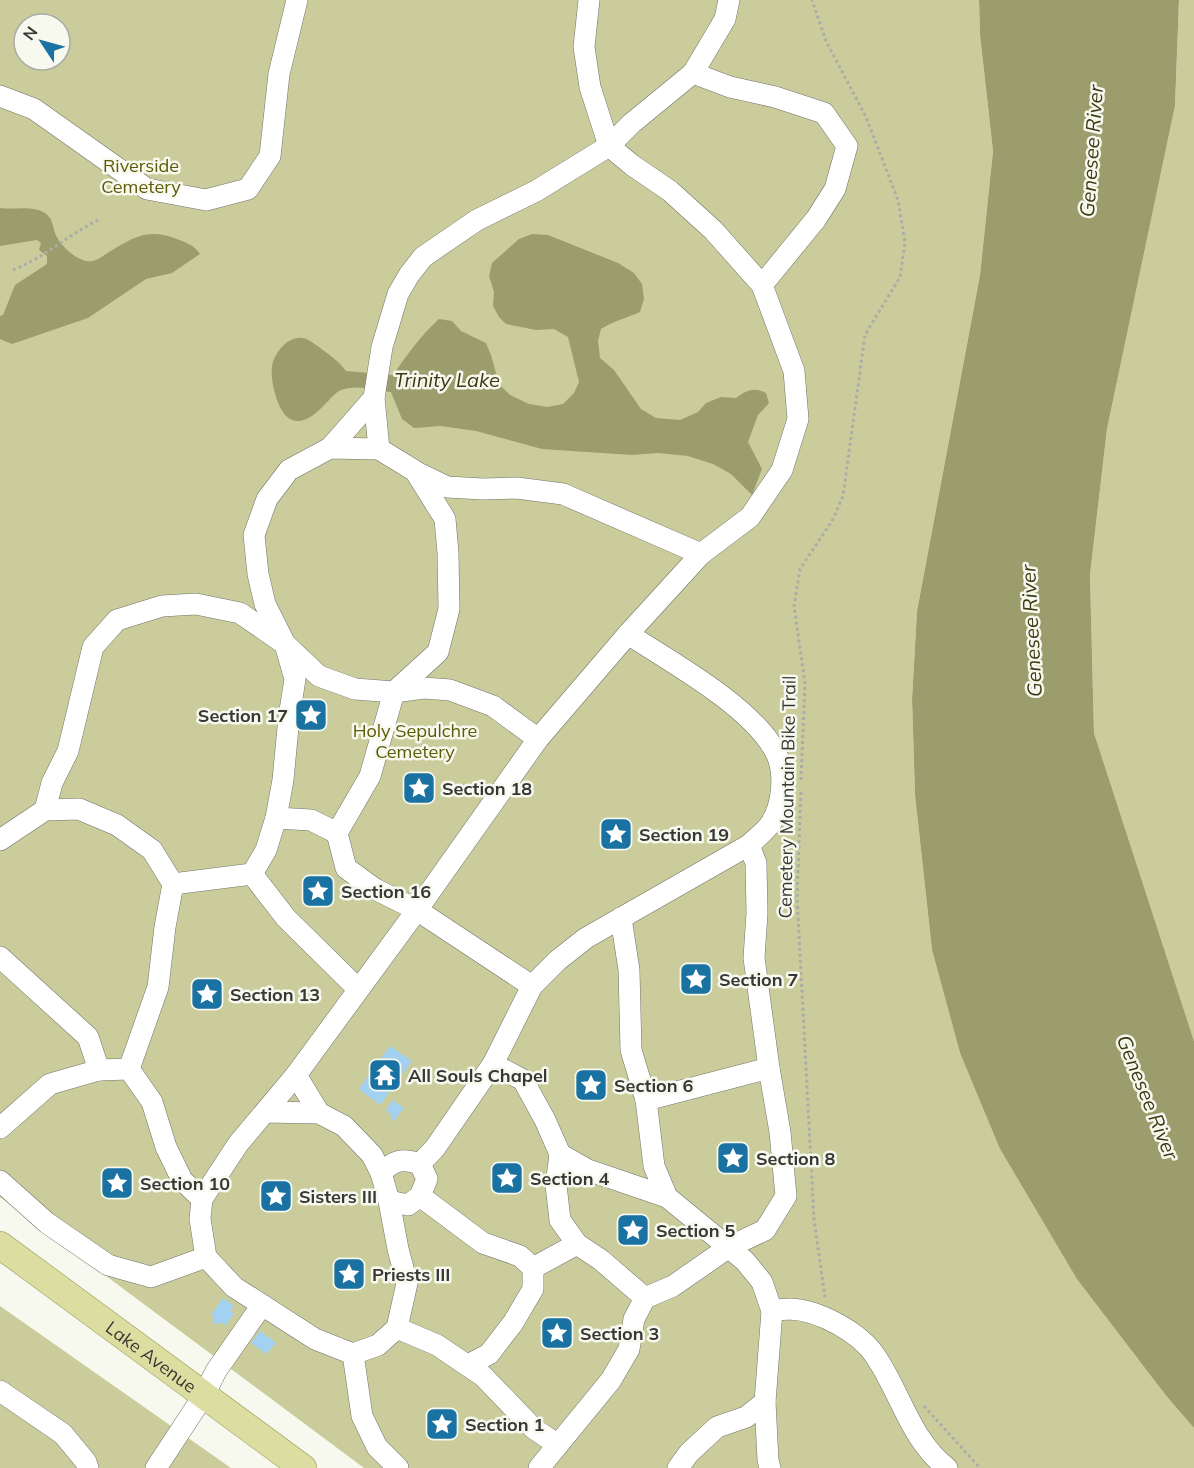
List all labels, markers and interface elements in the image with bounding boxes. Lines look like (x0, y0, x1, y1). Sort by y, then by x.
north arrow (12, 12, 72, 72)
text: N (18, 22, 42, 44)
water label: Genesee River (1074, 83, 1108, 218)
park label: Riverside Cemetery (101, 154, 181, 198)
water label: Trinity Lake (394, 367, 500, 392)
water label: Genesee River (1015, 564, 1047, 698)
street label: Cemetery Mountain Bike Trail (773, 675, 801, 919)
place icon: Section 17 (293, 697, 329, 733)
place label: Section 17 (198, 704, 288, 727)
park label: Holy Sepulchre Cemetery (353, 719, 477, 763)
place icon: Section 18 (401, 770, 437, 806)
place label: Section 18 (442, 777, 532, 800)
place icon: Section 19 (598, 816, 634, 852)
place label: Section 19 (639, 823, 729, 846)
place icon: Section 16 (300, 873, 336, 909)
place label: Section 16 (341, 880, 431, 903)
place icon: Section 7 (678, 961, 714, 997)
place label: Section 7 (719, 968, 798, 991)
place icon: Section 13 (189, 976, 225, 1012)
place label: Section 13 (230, 983, 320, 1006)
water label: Genesee River (1112, 1031, 1185, 1164)
temple icon: All Souls Chapel (367, 1057, 403, 1093)
place label: All Souls Chapel (408, 1064, 548, 1087)
place icon: Section 6 (573, 1067, 609, 1103)
place label: Section 6 (614, 1074, 694, 1097)
place icon: Section 8 (715, 1140, 751, 1176)
place label: Section 8 (756, 1147, 836, 1170)
place icon: Section 4 (489, 1160, 525, 1196)
place icon: Section 10 (99, 1165, 135, 1201)
place label: Section 4 (530, 1167, 610, 1190)
place label: Section 10 (140, 1172, 230, 1195)
place icon: Sisters III (258, 1178, 294, 1214)
place label: Sisters III (299, 1185, 377, 1208)
place icon: Section 5 (615, 1212, 651, 1248)
place label: Section 5 (656, 1219, 736, 1242)
place icon: Priests III (331, 1256, 367, 1292)
place label: Priests III (372, 1263, 450, 1286)
street label: Lake Avenue (102, 1315, 201, 1397)
place icon: Section 3 (539, 1315, 575, 1351)
place label: Section 3 (580, 1322, 659, 1345)
place icon: Section 1 (424, 1406, 460, 1442)
place label: Section 1 (465, 1413, 544, 1436)

